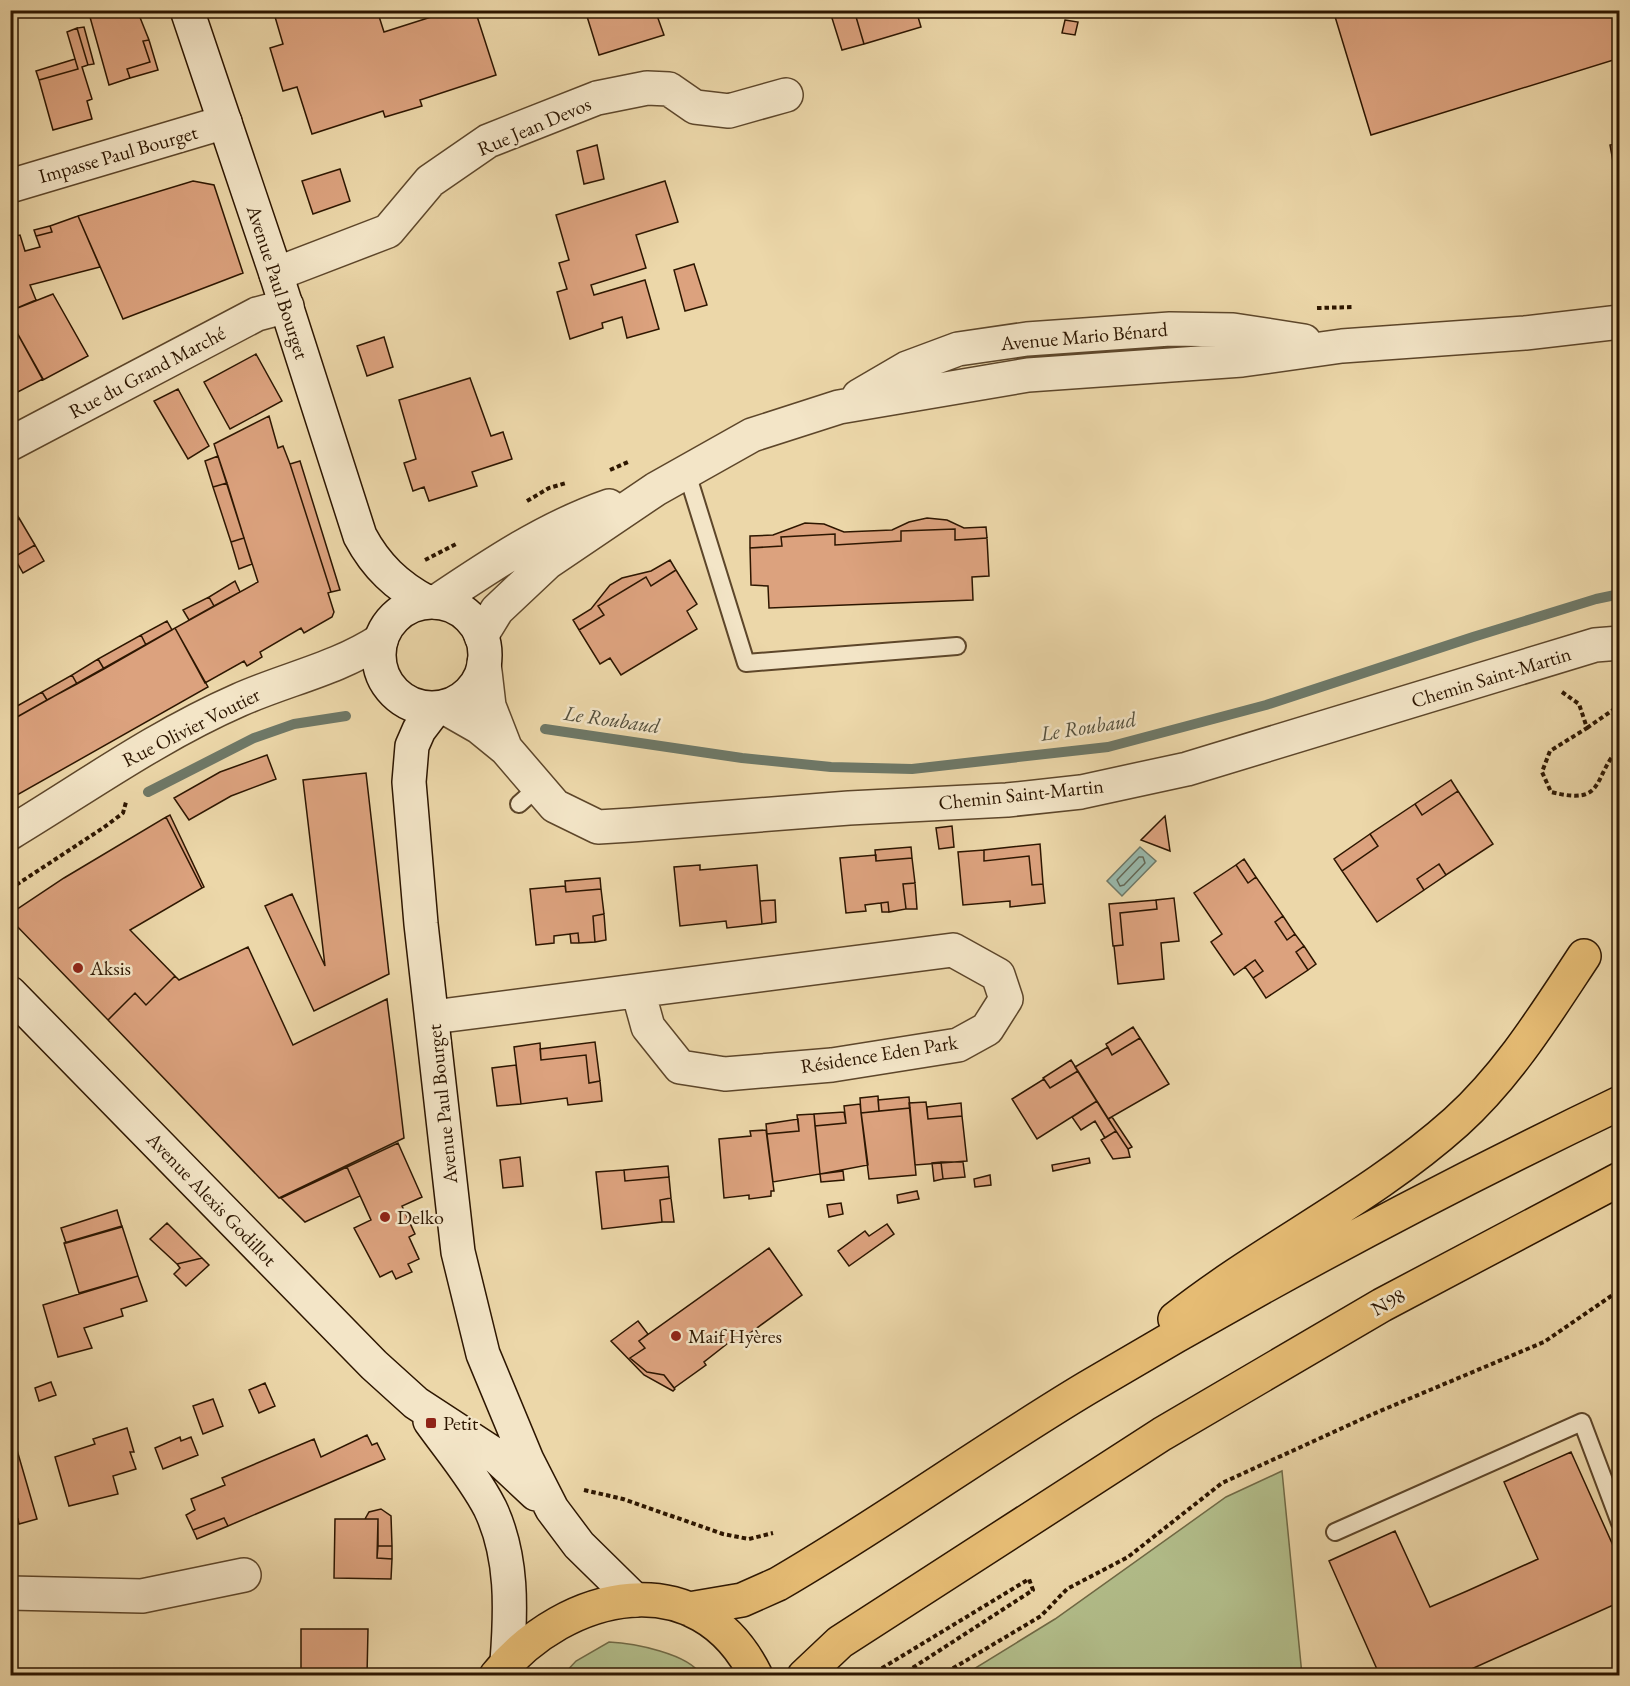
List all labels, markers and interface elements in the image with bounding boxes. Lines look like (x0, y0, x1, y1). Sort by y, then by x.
street label: Rue Jean Devos (473, 90, 595, 162)
street label: Impasse Paul Bourget (36, 119, 201, 189)
street label: Avenue Paul Bourget (241, 201, 315, 363)
street label: Avenue Mario Bénard (999, 316, 1169, 356)
street label: Rue du Grand Marché (64, 320, 230, 424)
street label: Chemin Saint-Martin (1408, 640, 1575, 714)
street label: Rue Olivier Voutier (118, 681, 265, 773)
water label: Le Roubaud (561, 699, 662, 739)
water label: Le Roubaud (1037, 705, 1138, 747)
street label: Chemin Saint-Martin (937, 772, 1105, 816)
place label: Aksis (89, 955, 131, 981)
marker: Aksis (71, 961, 85, 975)
street label: Avenue Paul Bourget (421, 1022, 463, 1186)
street label: Résidence Eden Park (799, 1029, 960, 1079)
street label: Avenue Alexis Godillot (141, 1126, 283, 1272)
place label: Delko (397, 1204, 444, 1230)
marker: Delko (378, 1210, 392, 1224)
street label: N98 (1366, 1282, 1410, 1322)
place label: Maif Hyères (688, 1323, 782, 1349)
marker: Maif Hyères (669, 1329, 683, 1343)
place label: Petit (443, 1410, 479, 1436)
marker: Petit (424, 1416, 438, 1430)

